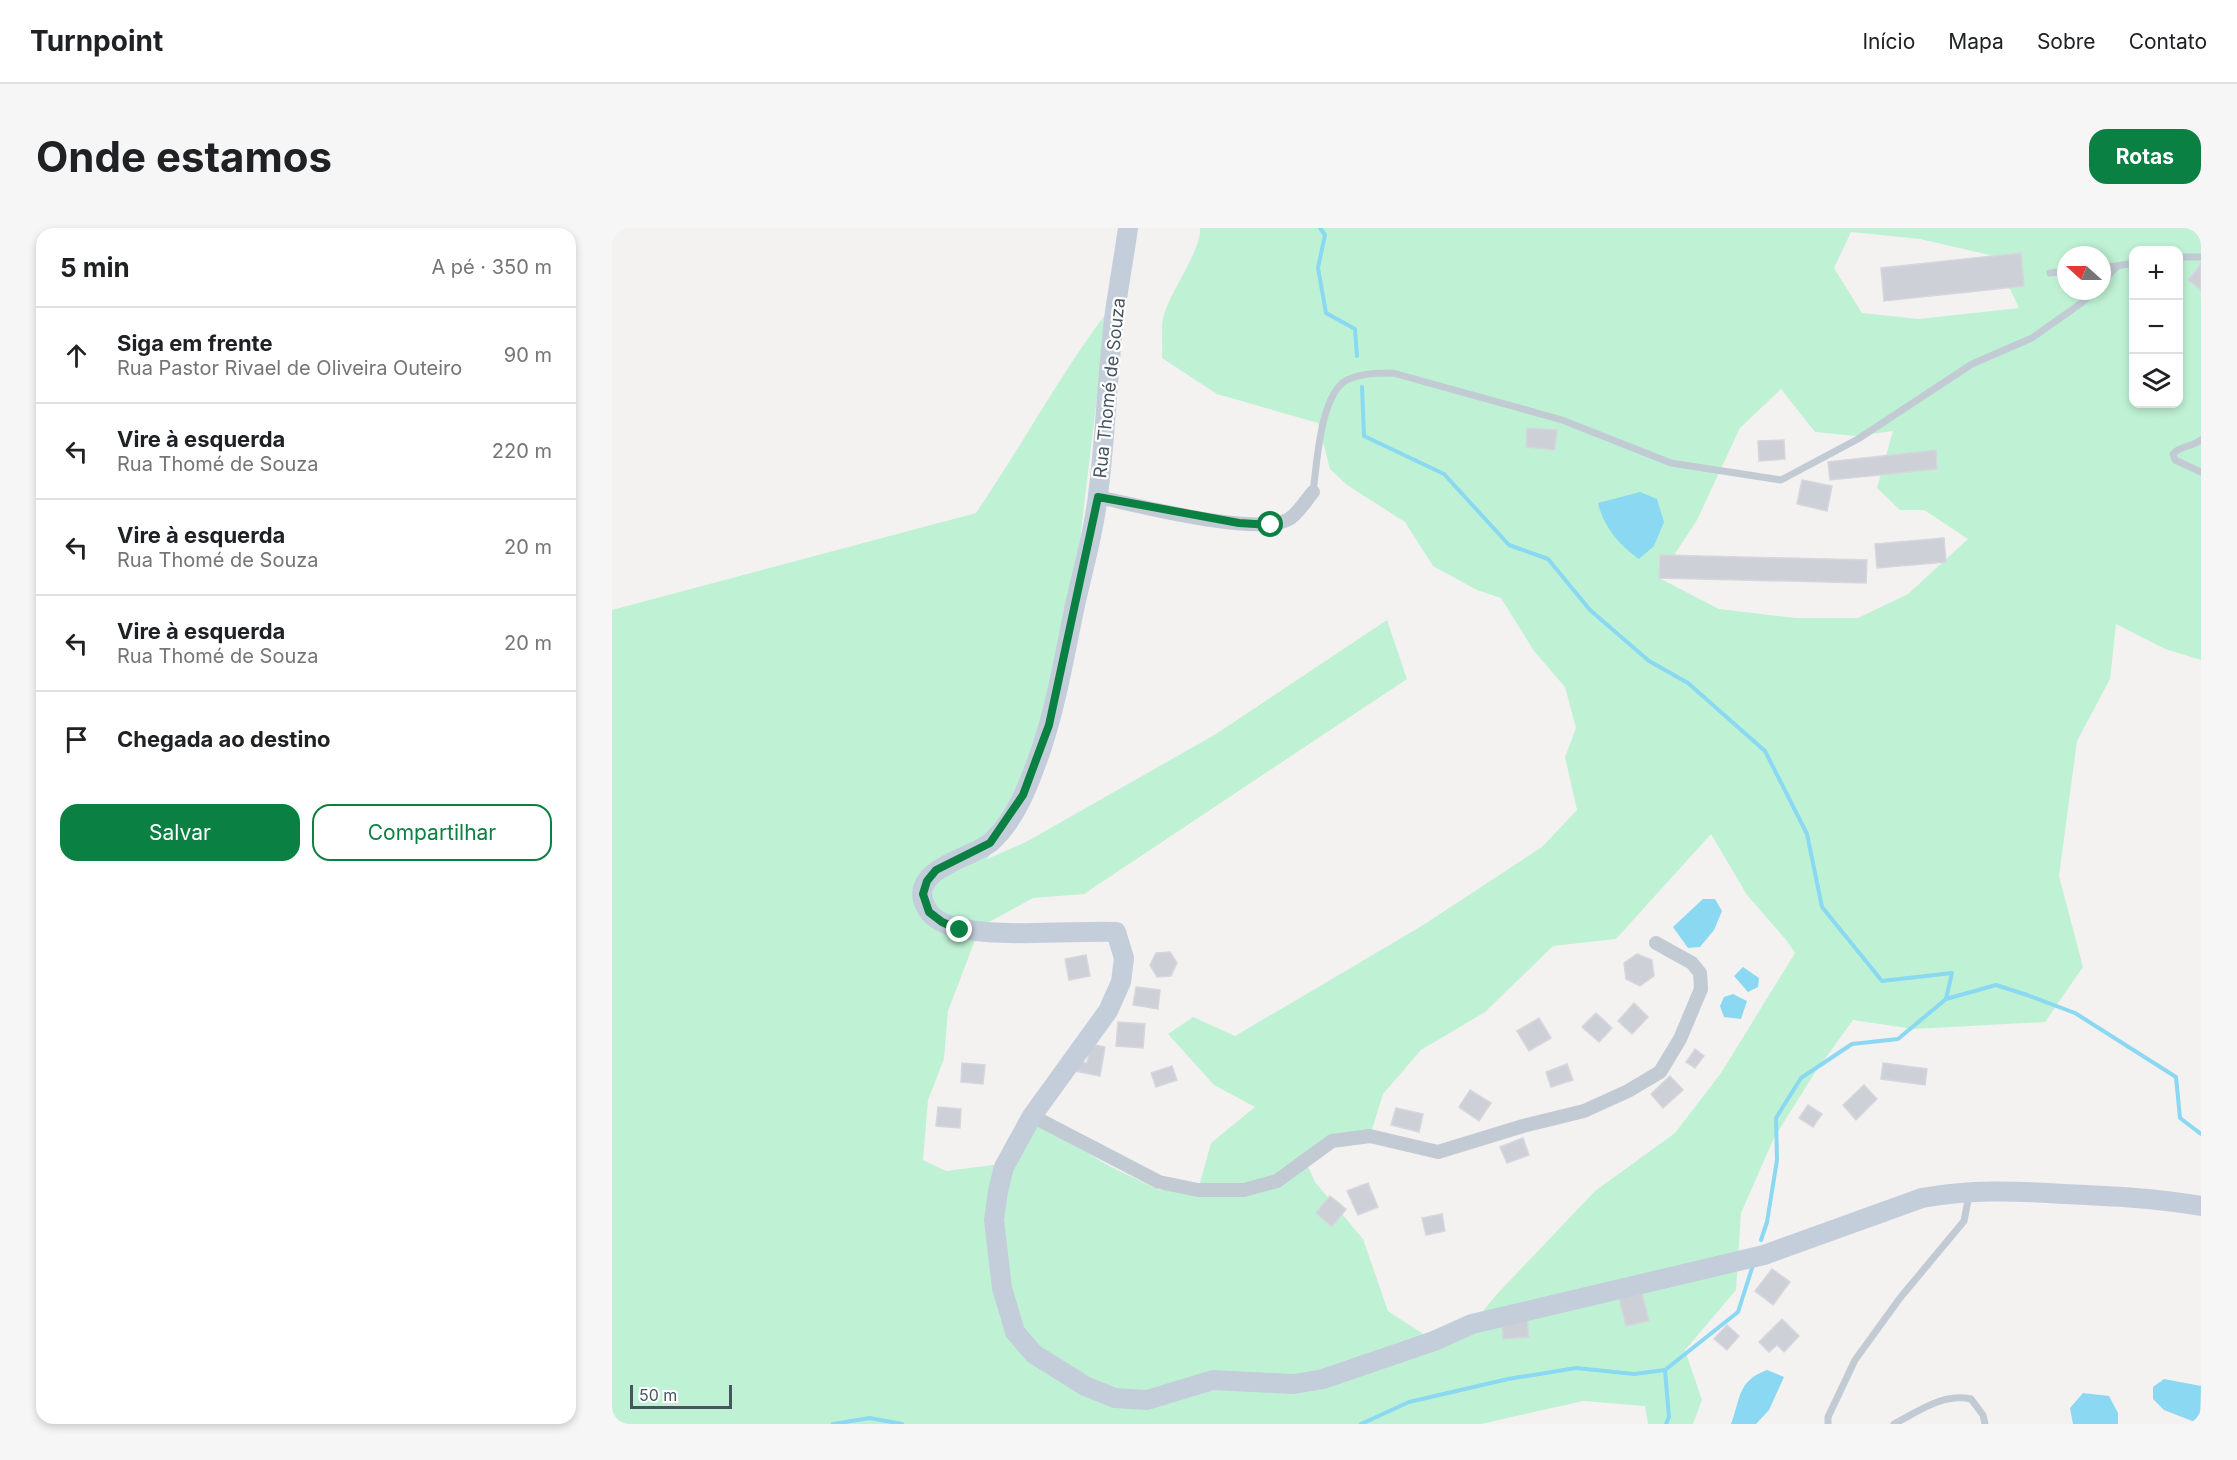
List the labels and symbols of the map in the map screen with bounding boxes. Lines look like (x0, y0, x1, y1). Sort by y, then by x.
north arrow (2057, 246, 2111, 300)
street label: Rua Thomé de Souza (1089, 297, 1129, 479)
route start (1257, 511, 1283, 537)
route end (946, 916, 972, 942)
scale bar (630, 1382, 732, 1410)

